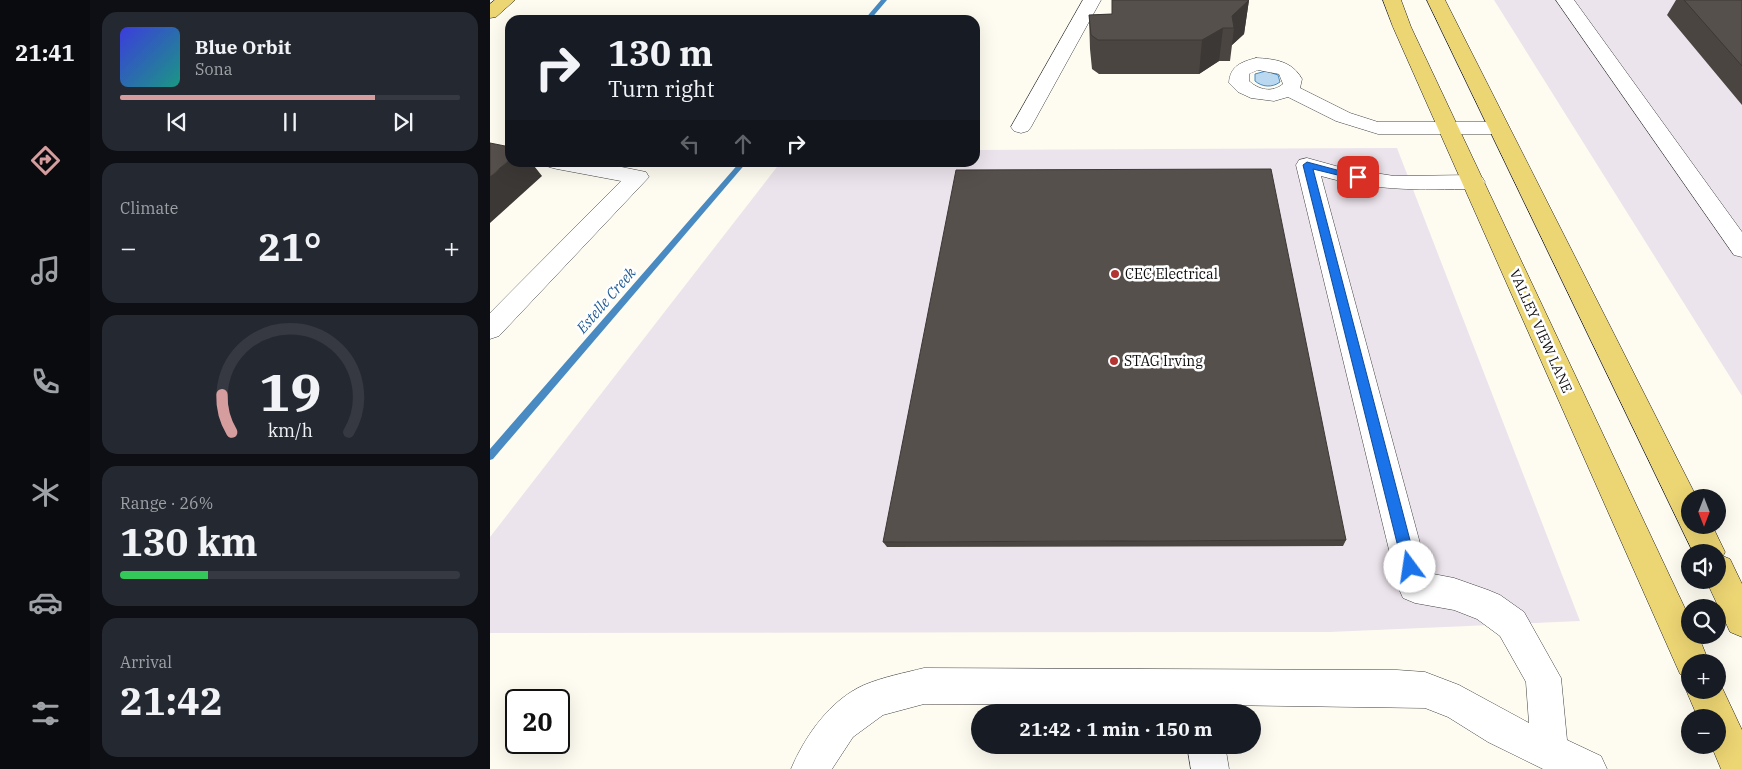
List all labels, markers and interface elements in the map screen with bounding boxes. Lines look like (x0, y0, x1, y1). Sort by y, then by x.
text: 130 m (608, 30, 713, 76)
text: Blue Orbit (195, 35, 291, 59)
icon: right (525, 35, 590, 100)
text: 21:41 (15, 38, 75, 67)
text: Sona (195, 59, 232, 79)
text: Turn right (608, 74, 715, 103)
icon: previous (163, 108, 191, 136)
icon: pause (276, 108, 304, 136)
icon: next (389, 108, 417, 136)
icon: left (676, 130, 704, 158)
icon: ahead (729, 130, 757, 158)
icon: right (782, 130, 810, 158)
icon: directions (28, 143, 63, 178)
pin (1337, 156, 1379, 198)
icon: arrive (1344, 163, 1372, 191)
text: Climate (120, 198, 178, 218)
text: 21° (258, 222, 322, 271)
text: − (120, 229, 137, 266)
text: + (443, 229, 460, 266)
icon: music (28, 253, 63, 288)
water label: Estelle Creek (572, 263, 640, 338)
place label: CEC Electrical (1125, 265, 1218, 283)
street label: VALLEY VIEW LANE (1506, 266, 1576, 396)
marker: CEC Electrical (1109, 268, 1121, 280)
place label: STAG Irving (1124, 352, 1203, 370)
marker: STAG Irving (1108, 355, 1120, 367)
text: 19 (259, 358, 321, 425)
icon: phone (28, 364, 63, 399)
text: km/h (267, 419, 313, 442)
icon: climate (28, 475, 63, 510)
north arrow (1681, 489, 1726, 534)
map controls (1681, 489, 1726, 754)
text: Range · 26% (120, 493, 213, 513)
text: 130 km (120, 517, 258, 566)
position arrow (1383, 540, 1435, 592)
button: sound (1681, 544, 1726, 589)
icon: car (28, 585, 63, 620)
button: search (1681, 599, 1726, 644)
text: Arrival (120, 652, 172, 672)
button: + (1681, 654, 1726, 699)
text: 21:42 (120, 676, 223, 725)
speed limit sign: 20 (505, 689, 570, 754)
icon: filters (28, 696, 63, 731)
button: − (1681, 709, 1726, 754)
text: 21:42 · 1 min · 150 m (1020, 717, 1212, 741)

